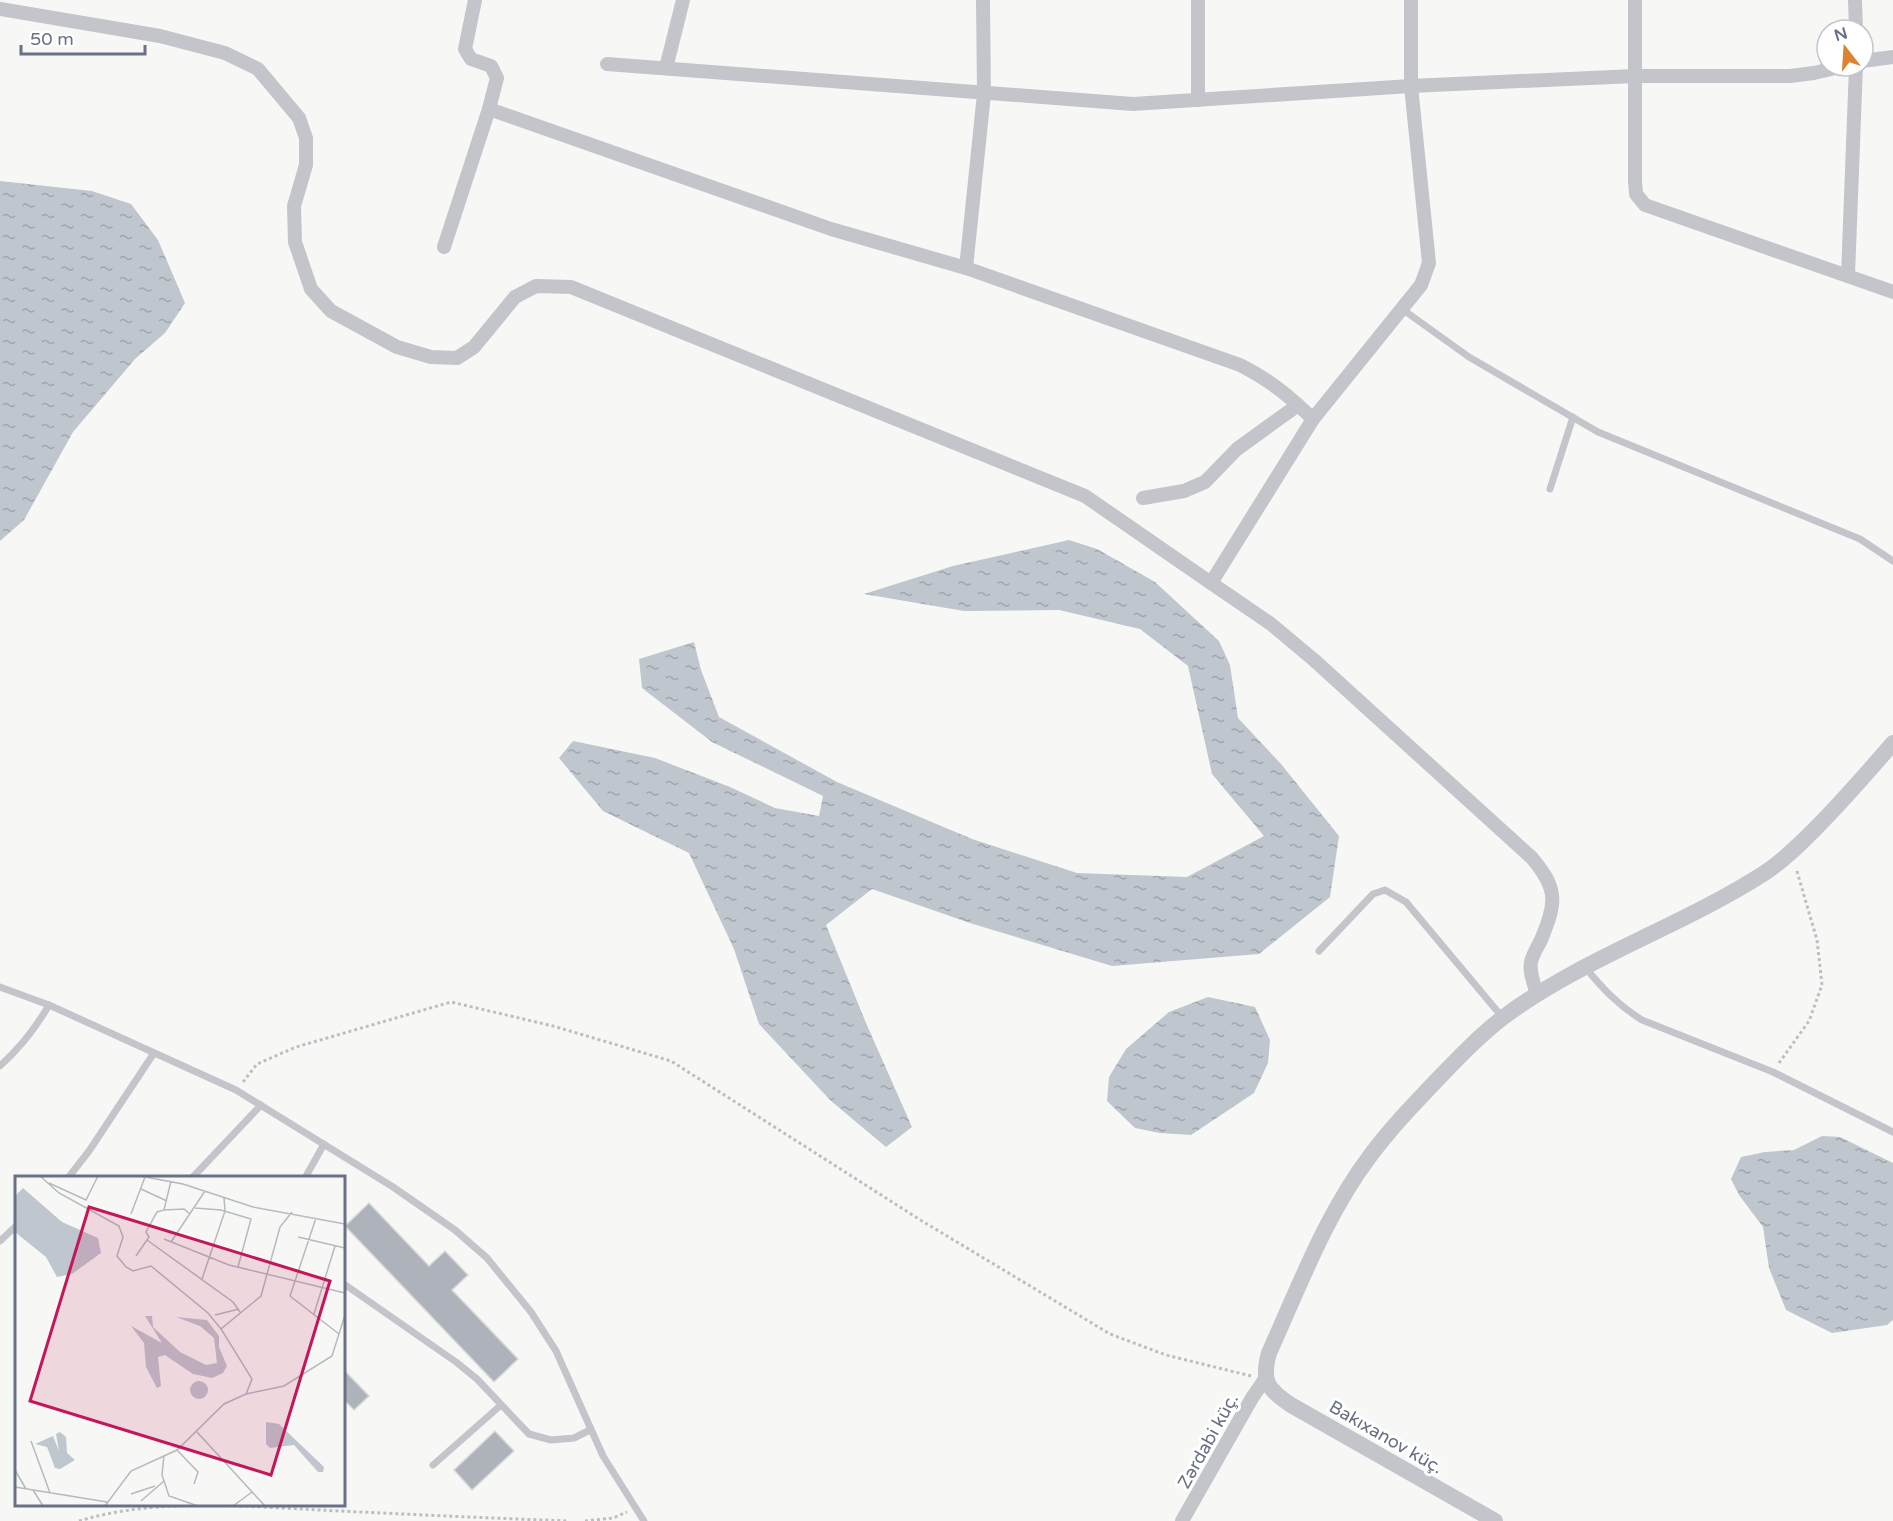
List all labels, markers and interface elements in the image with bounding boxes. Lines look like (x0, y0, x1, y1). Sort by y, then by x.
scale bar (21, 18, 146, 56)
north arrow (1815, 18, 1875, 78)
text: N (1832, 23, 1850, 46)
text: 50 m (30, 28, 74, 50)
inset map (15, 1176, 345, 1506)
street label: Zərdabi küç. (1173, 1390, 1243, 1492)
street label: Bakıxanov küç. (1325, 1396, 1447, 1478)

